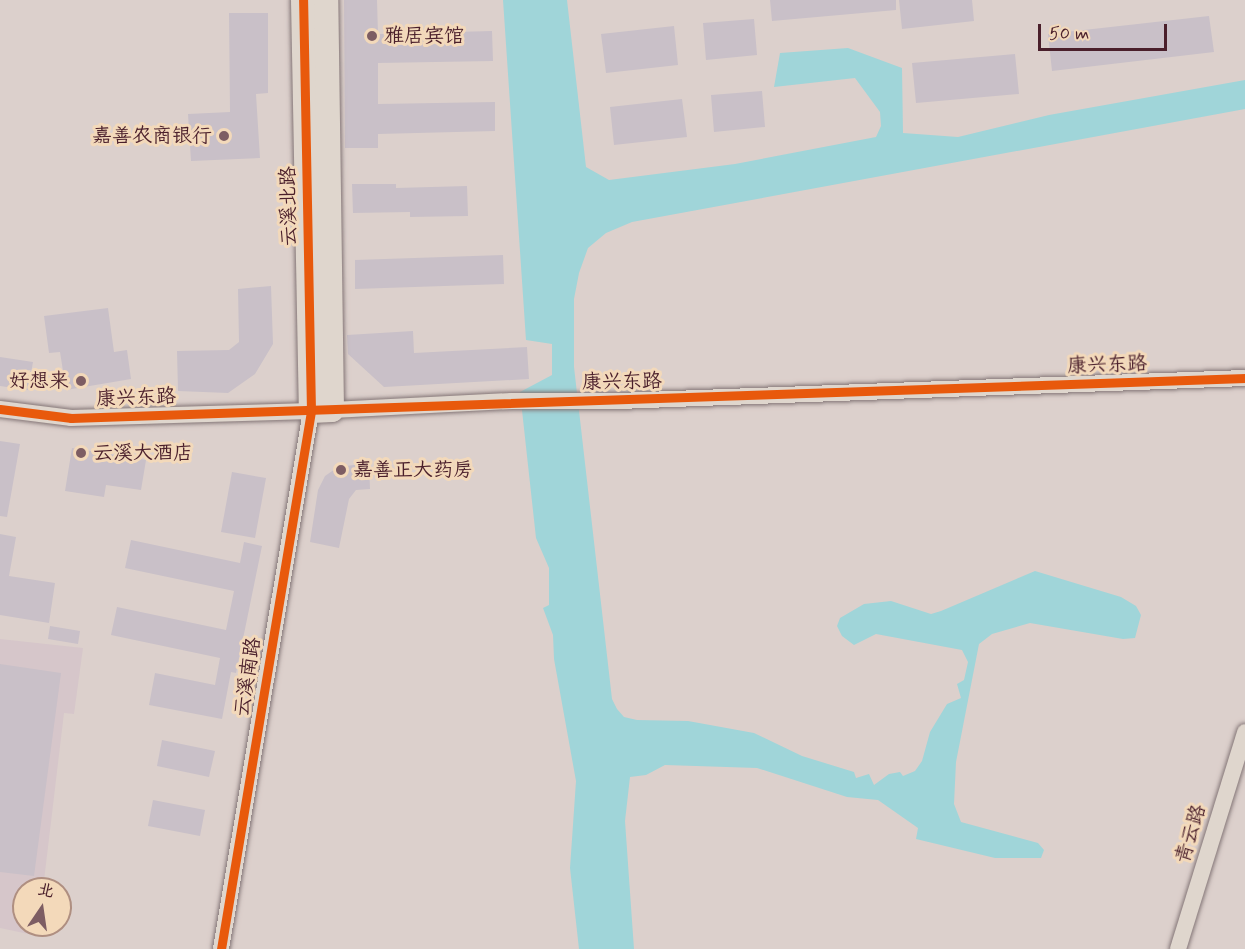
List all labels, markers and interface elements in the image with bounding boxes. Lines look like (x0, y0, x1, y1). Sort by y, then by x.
scale bar (1041, 12, 1170, 50)
text: 50 m (1049, 22, 1089, 46)
place label: 雅居宾馆 (384, 24, 464, 48)
marker: 雅居宾馆 (365, 29, 379, 43)
place label: 嘉善农商银行 (92, 124, 212, 148)
marker: 嘉善农商银行 (217, 129, 231, 143)
street label: 云溪北路 (276, 166, 302, 246)
street label: 康兴东路 (1067, 352, 1147, 378)
place label: 好想来 (9, 369, 69, 393)
street label: 康兴东路 (582, 369, 662, 395)
marker: 好想来 (74, 374, 88, 388)
street label: 康兴东路 (96, 385, 176, 411)
place label: 云溪大酒店 (93, 441, 193, 465)
marker: 云溪大酒店 (74, 446, 88, 460)
place label: 嘉善正大药房 (353, 458, 473, 482)
marker: 嘉善正大药房 (334, 463, 348, 477)
street label: 云溪南路 (230, 636, 266, 718)
street label: 青云路 (1171, 802, 1211, 866)
north arrow (12, 877, 72, 937)
text: 北 (36, 879, 56, 903)

